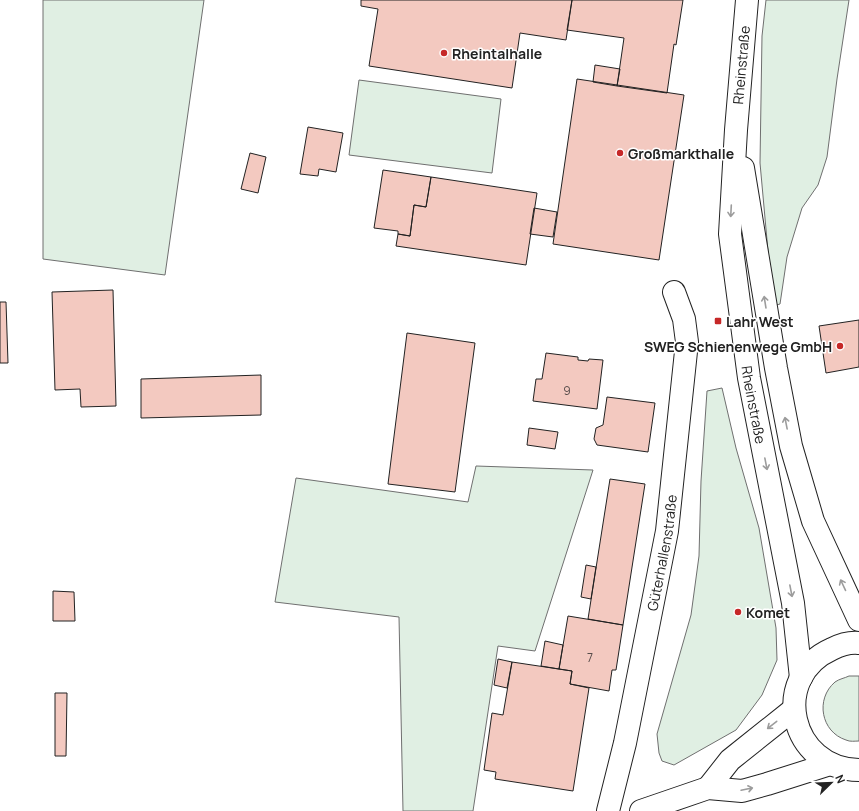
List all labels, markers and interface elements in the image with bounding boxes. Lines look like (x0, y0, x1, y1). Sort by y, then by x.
street label: Rheinstraße (728, 25, 754, 105)
place label: Rheintalhalle (452, 44, 542, 63)
marker: Rheintalhalle (439, 48, 449, 58)
place label: Großmarkthalle (628, 144, 734, 163)
marker: Großmarkthalle (615, 148, 625, 158)
one-way arrow (728, 204, 735, 217)
one-way arrow (761, 296, 769, 309)
place label: Lahr West (726, 312, 794, 331)
marker: Lahr West (713, 316, 723, 326)
place label: SWEG Schienenwege GmbH (644, 337, 832, 356)
marker: SWEG Schienenwege GmbH (835, 341, 845, 351)
street label: Rheinstraße (738, 364, 771, 445)
house number: 9 (563, 382, 571, 399)
one-way arrow (782, 417, 790, 430)
one-way arrow (762, 457, 770, 470)
street label: Güterhallenstraße (642, 493, 680, 612)
one-way arrow (838, 579, 846, 591)
one-way arrow (787, 584, 795, 597)
place label: Komet (746, 603, 790, 622)
marker: Komet (733, 607, 743, 617)
house number: 7 (587, 649, 593, 666)
one-way arrow (767, 721, 778, 730)
north arrow (811, 763, 851, 803)
text: N (832, 772, 849, 786)
one-way arrow (740, 784, 753, 792)

